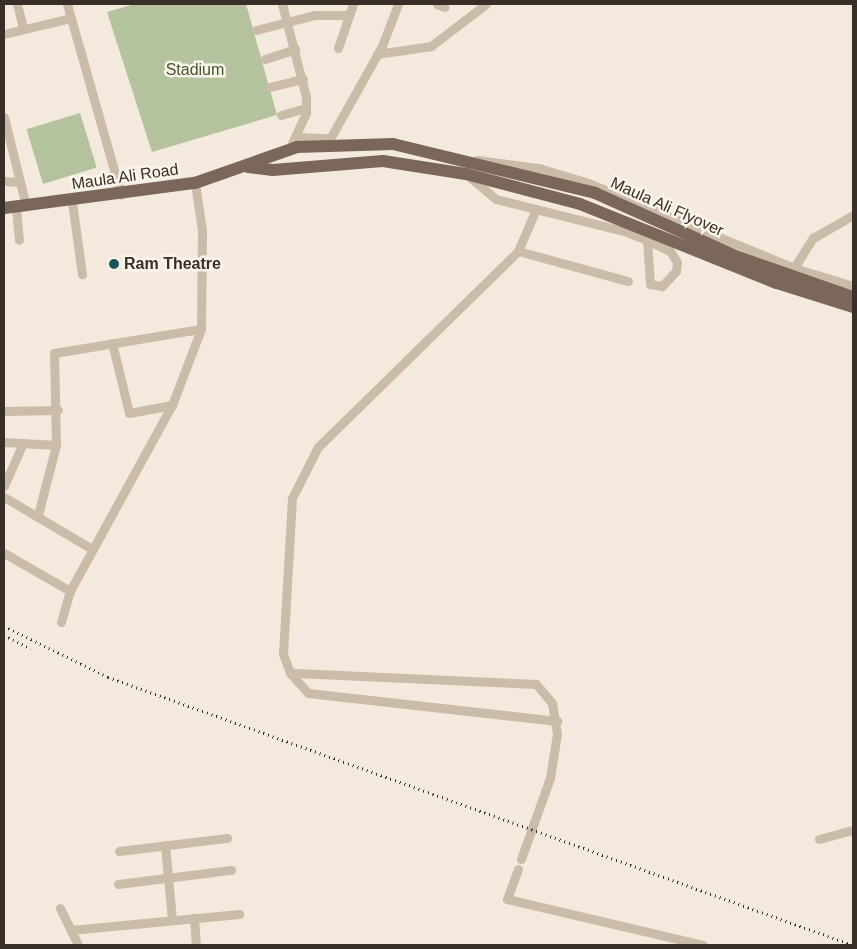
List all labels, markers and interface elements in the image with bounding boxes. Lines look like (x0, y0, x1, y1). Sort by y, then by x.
park label: Stadium (166, 60, 224, 80)
street label: Maula Ali Road (70, 160, 180, 194)
street label: Maula Ali Flyover (607, 173, 727, 241)
place label: Ram Theatre (124, 254, 221, 274)
marker: Ram Theatre (108, 258, 120, 270)

